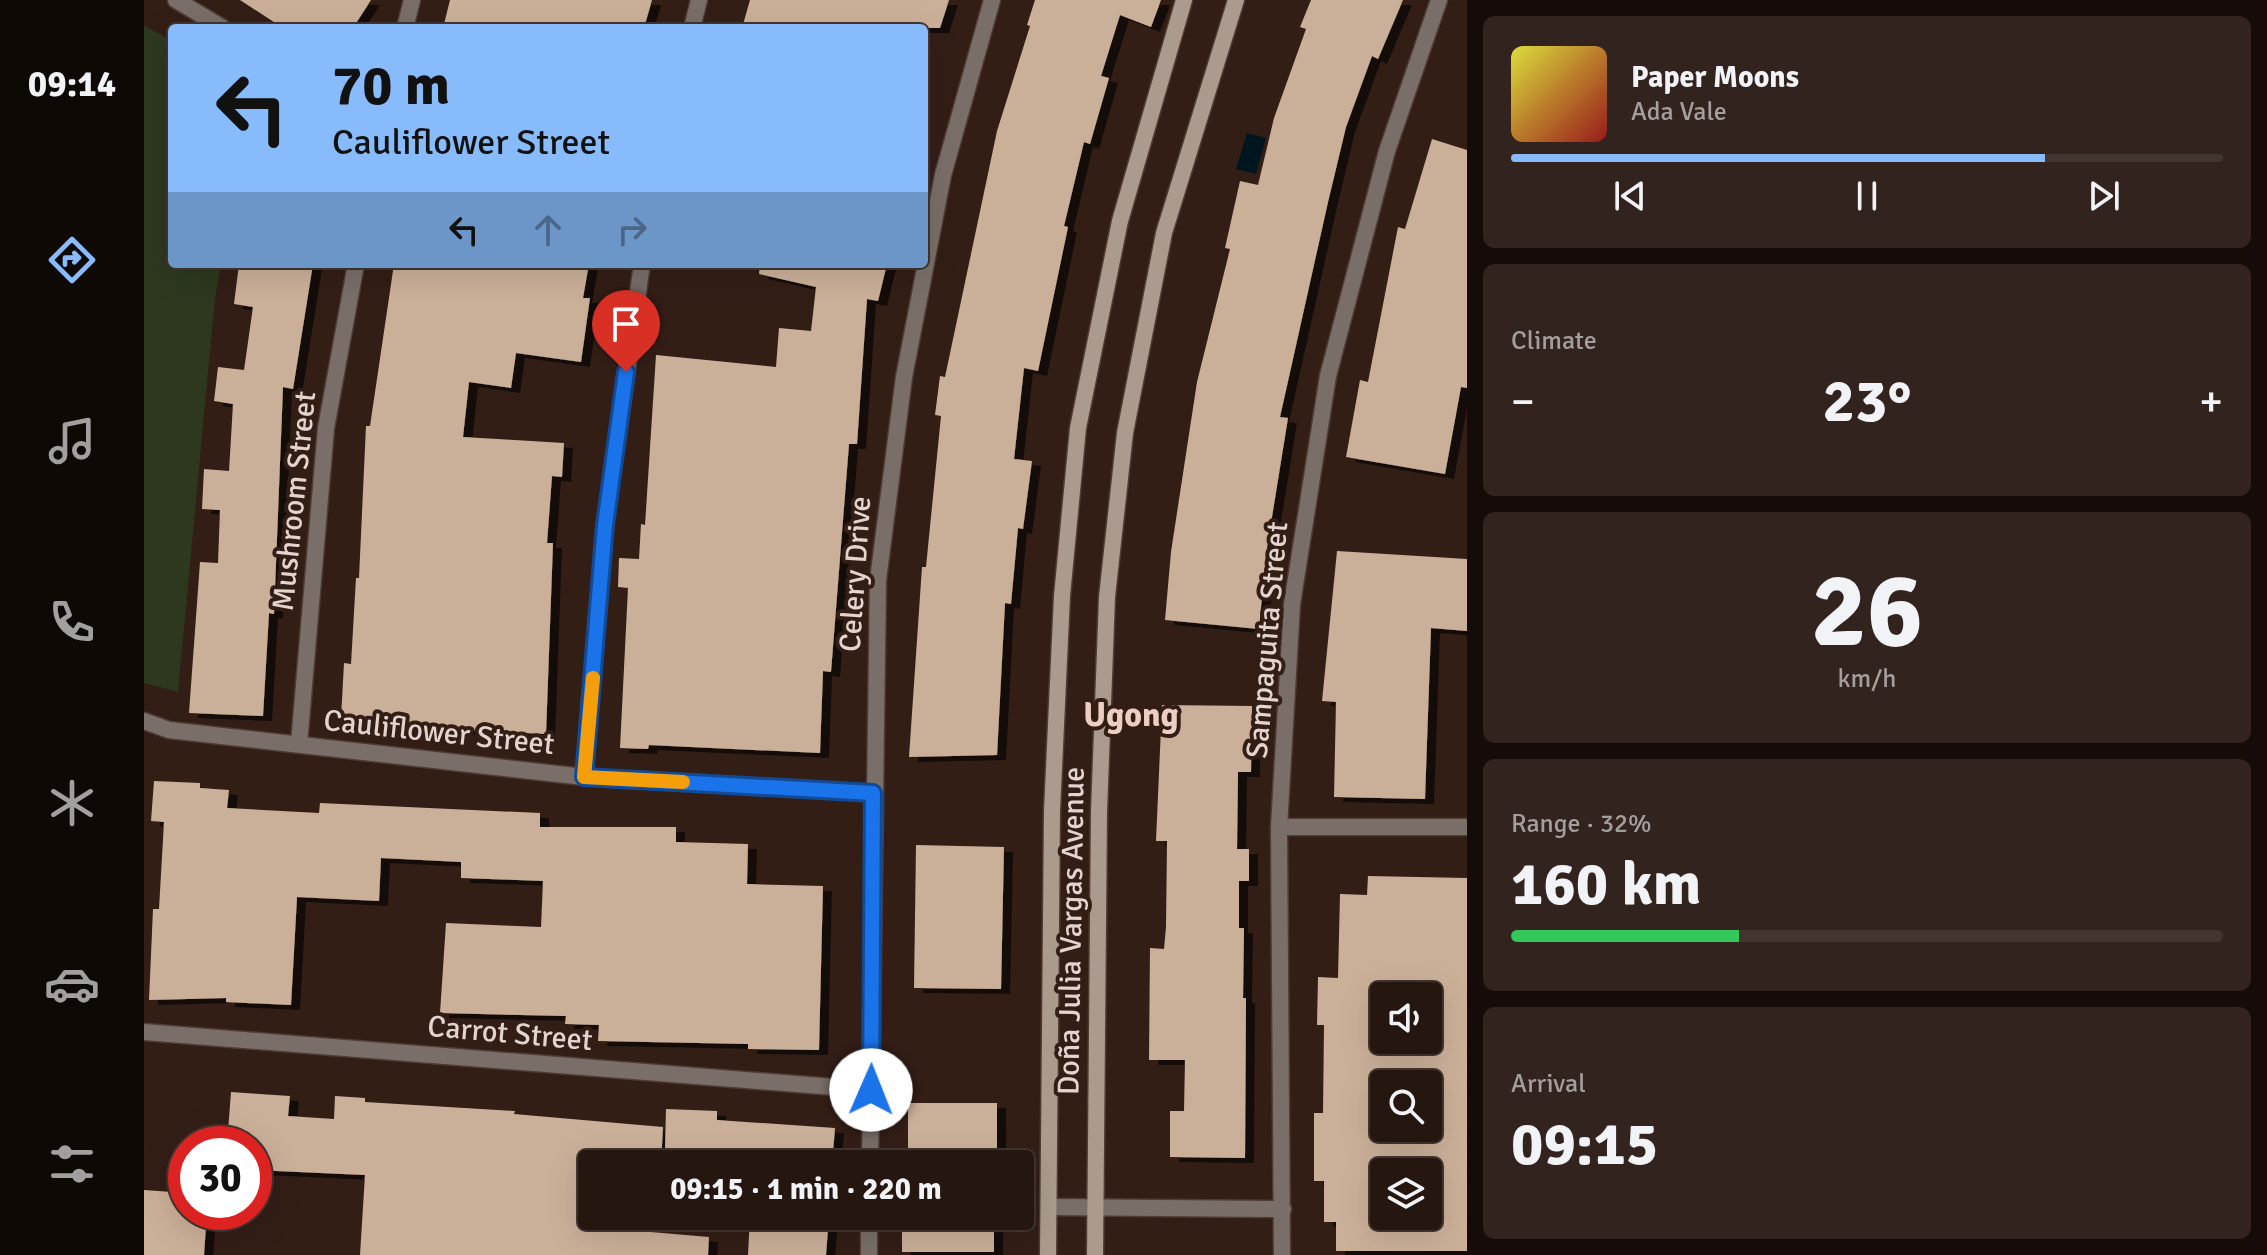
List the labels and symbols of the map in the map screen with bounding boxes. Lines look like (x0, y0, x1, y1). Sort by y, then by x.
pin (592, 290, 660, 372)
street label: Mushroom Street (265, 389, 324, 613)
street label: Celery Drive (832, 495, 879, 653)
street label: Sampaguita Street (1239, 520, 1296, 760)
district label: Ugong (1083, 694, 1179, 736)
street label: Cauliflower Street (322, 702, 556, 763)
street label: Doña Julia Vargas Avenue (1050, 767, 1093, 1095)
street label: Carrot Street (426, 1008, 594, 1059)
position arrow (829, 1048, 913, 1132)
speed limit sign: 30 (168, 1126, 272, 1230)

